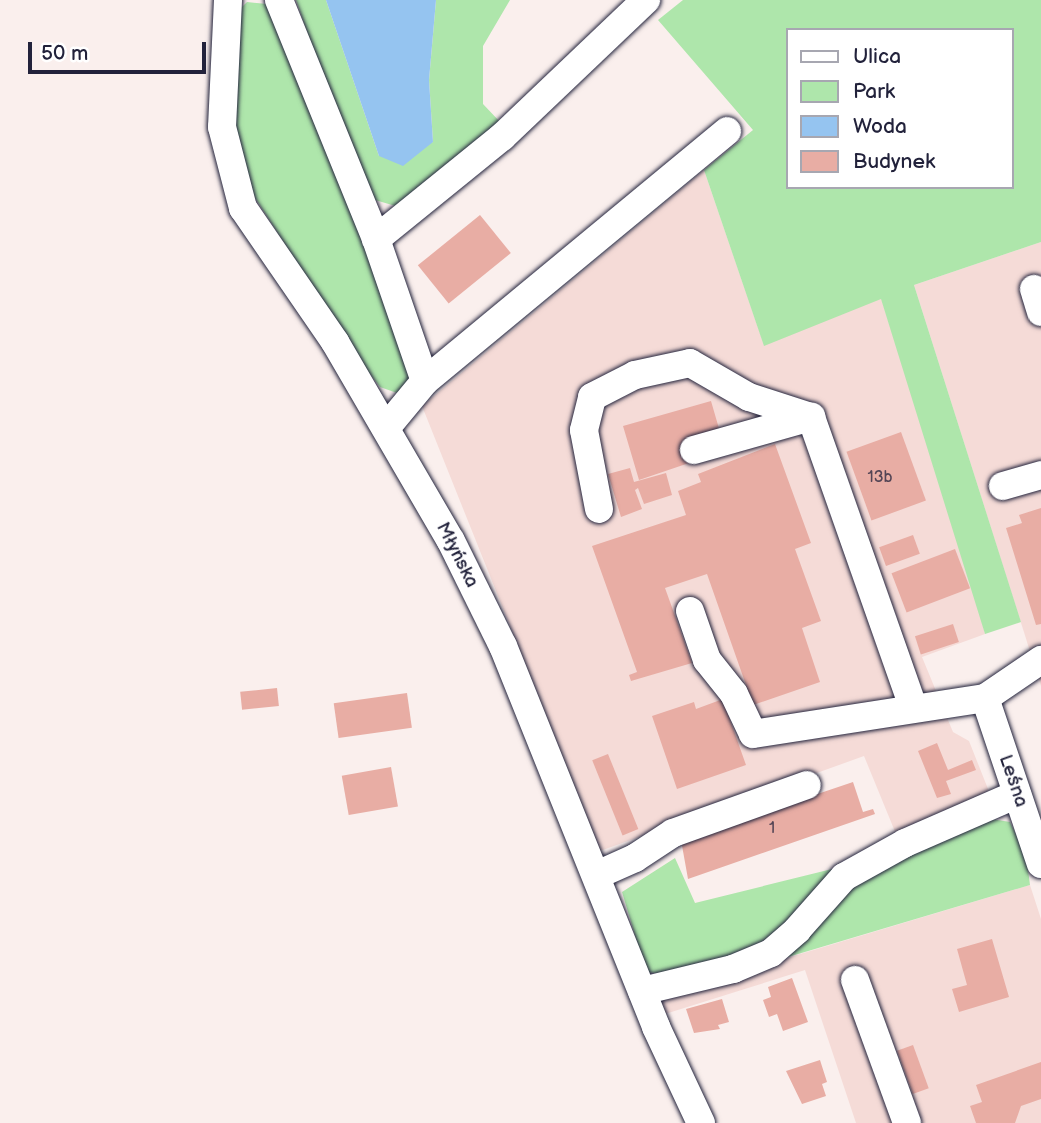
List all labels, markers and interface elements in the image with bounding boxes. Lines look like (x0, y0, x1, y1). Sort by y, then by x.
scale bar (32, 28, 210, 72)
legend (786, 28, 1013, 189)
text: 50 m (41, 41, 88, 66)
text: Ulica (853, 44, 901, 69)
text: Park (853, 79, 895, 104)
text: Woda (853, 114, 907, 139)
text: Budynek (853, 149, 935, 174)
house number: 13b (867, 468, 893, 488)
street label: Młyńska (431, 519, 483, 591)
street label: Leśna (993, 752, 1033, 810)
house number: 1 (769, 819, 775, 839)

